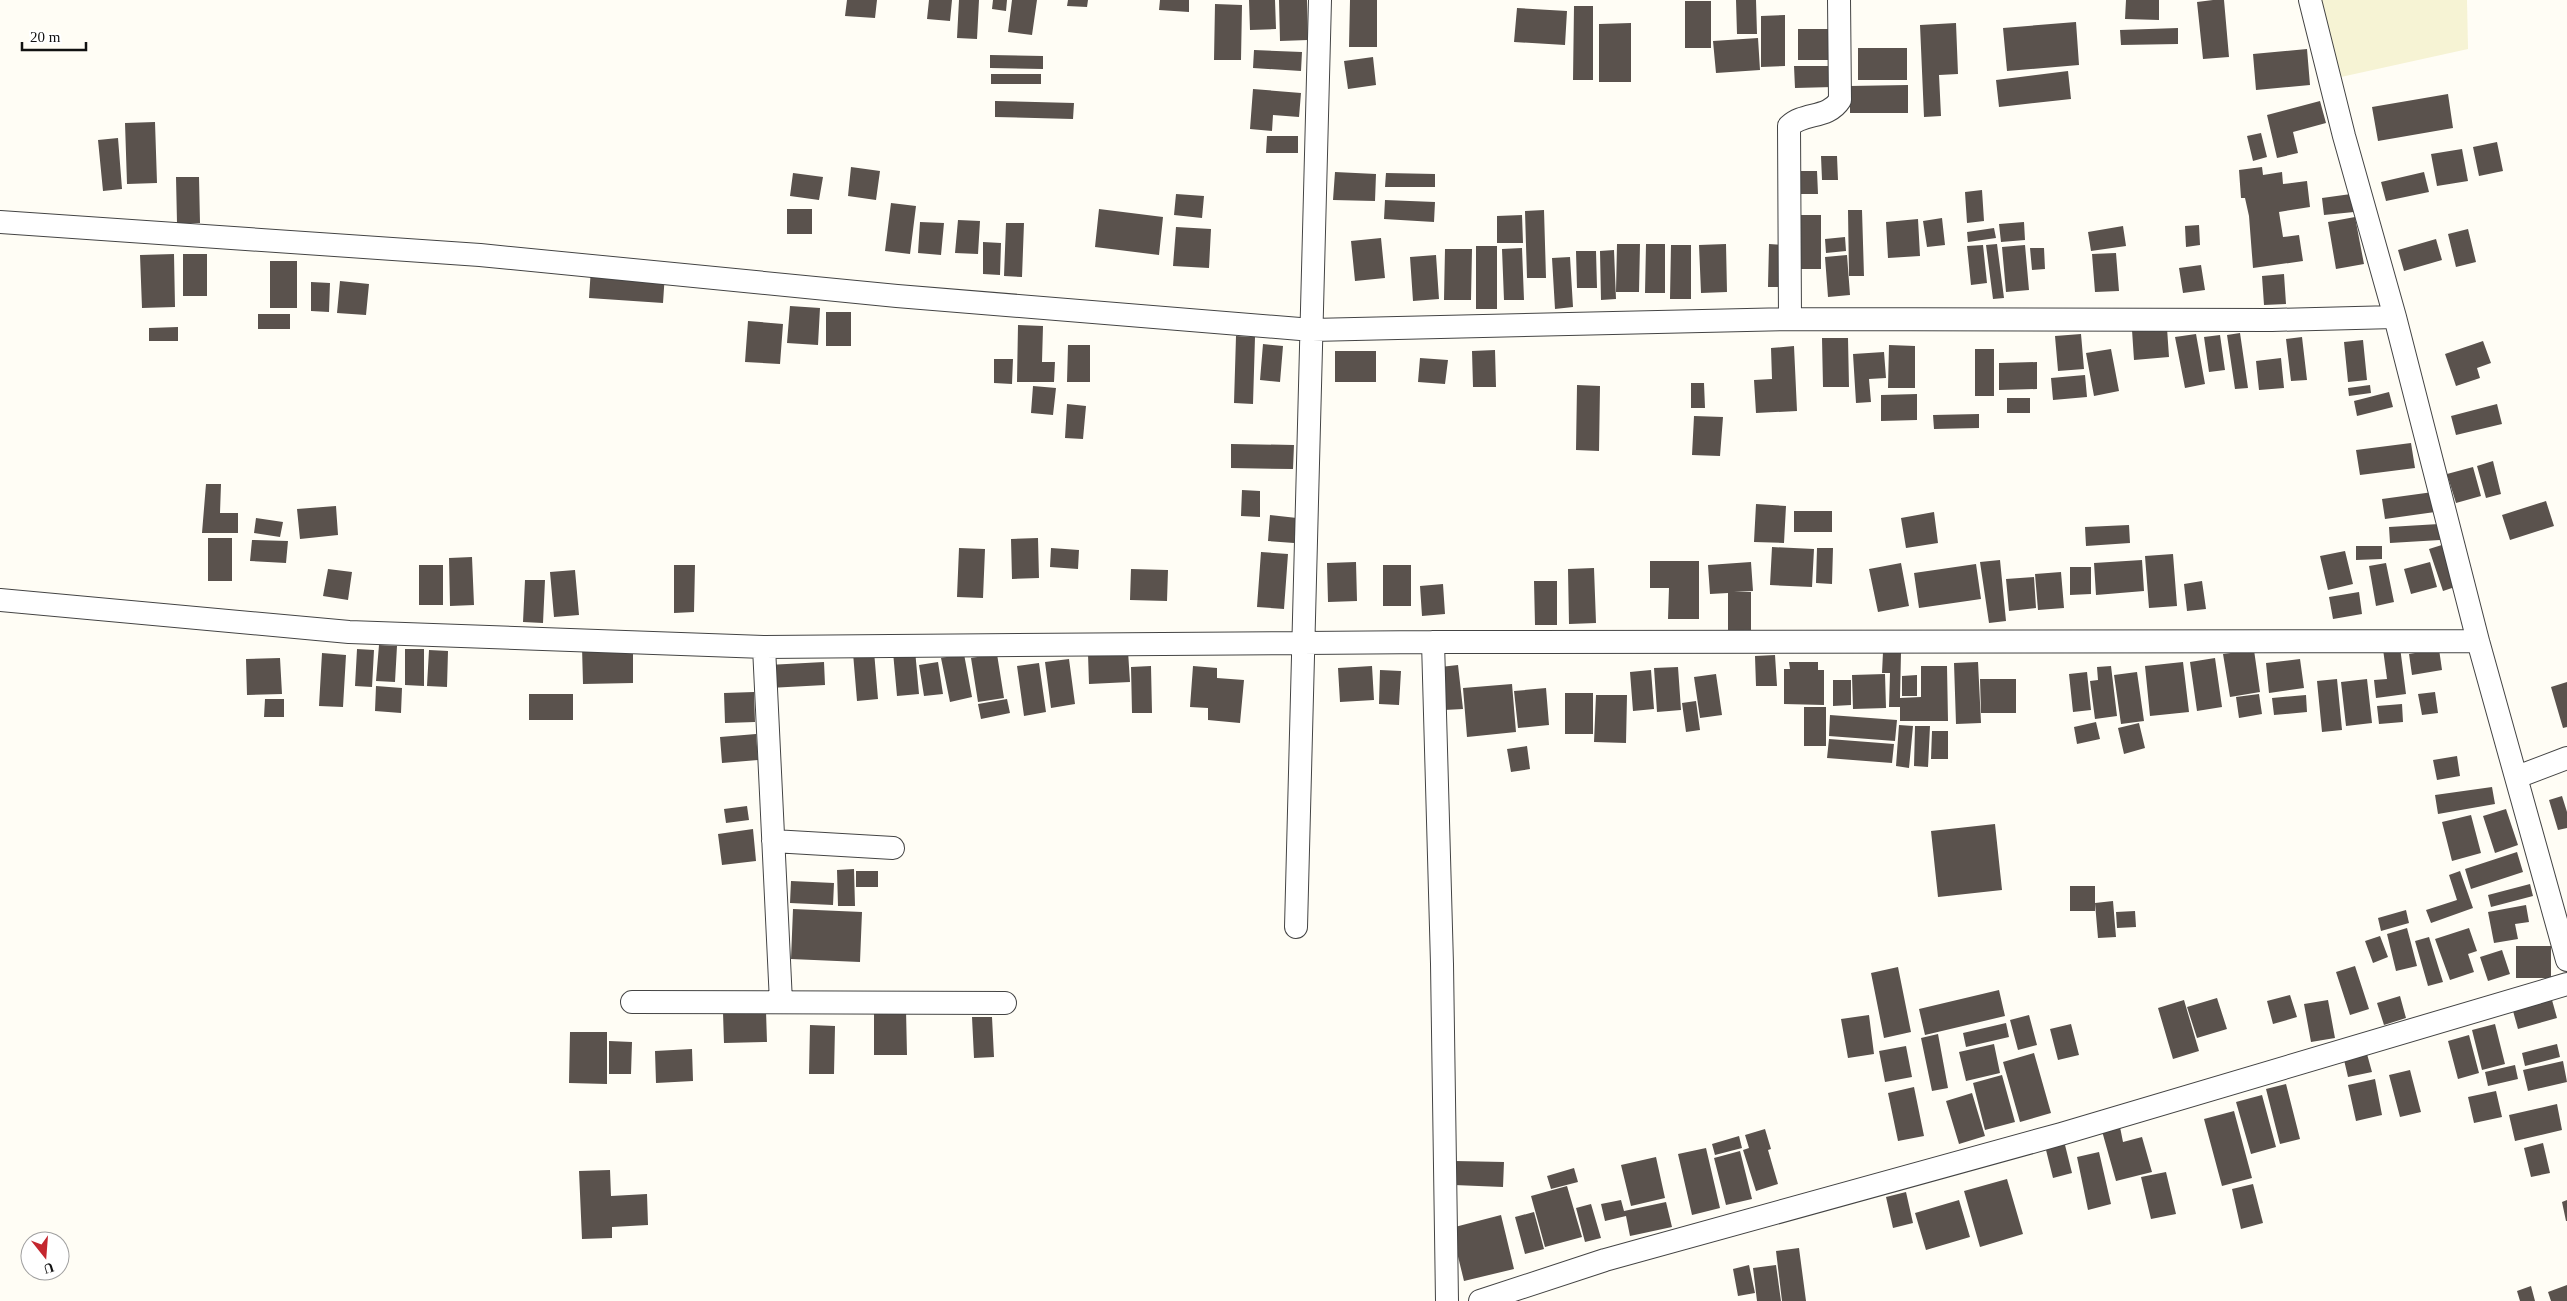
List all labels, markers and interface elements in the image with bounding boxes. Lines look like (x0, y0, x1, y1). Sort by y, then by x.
scale bar (22, 20, 86, 52)
text: 20 m (30, 29, 61, 45)
north arrow (20, 1231, 70, 1281)
text: U (42, 1259, 56, 1277)

